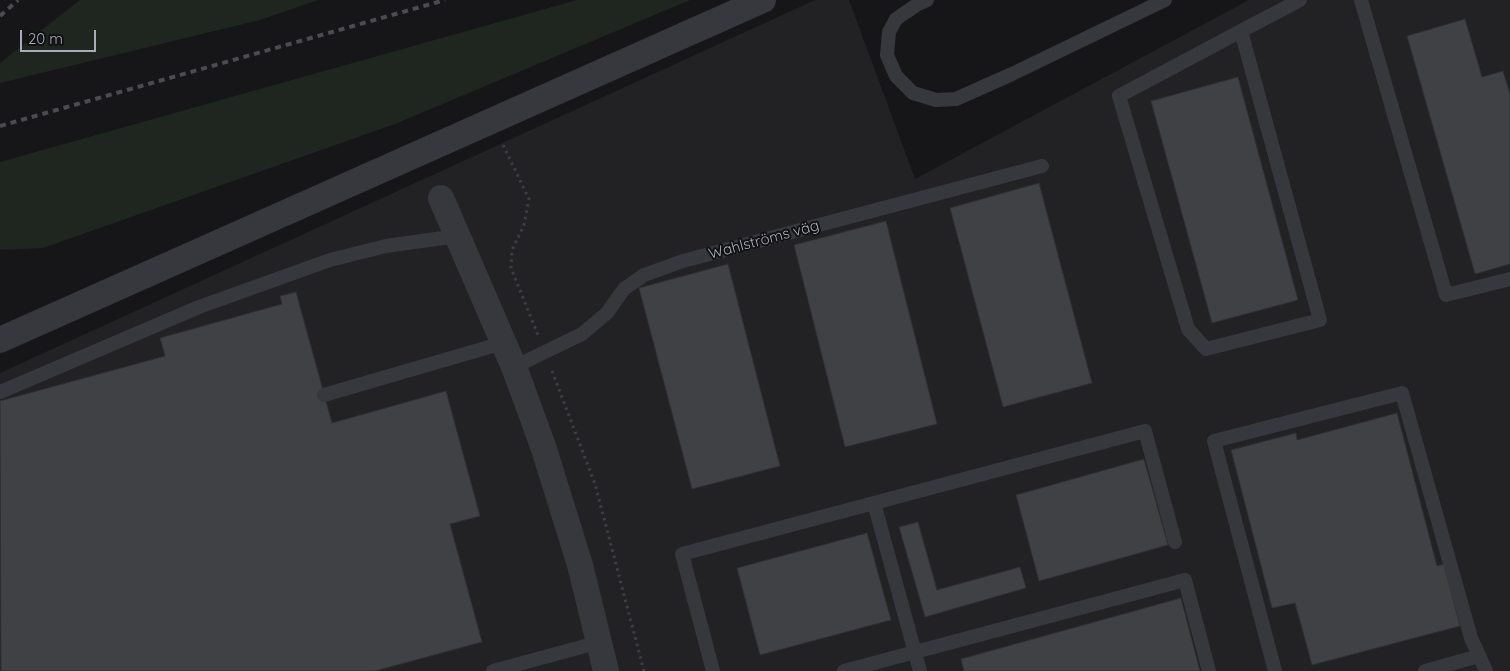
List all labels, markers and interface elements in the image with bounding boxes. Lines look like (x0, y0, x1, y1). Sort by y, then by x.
scale bar (22, 20, 99, 52)
text: 20 m (28, 29, 63, 48)
street label: Wahlströms väg (707, 217, 821, 263)

